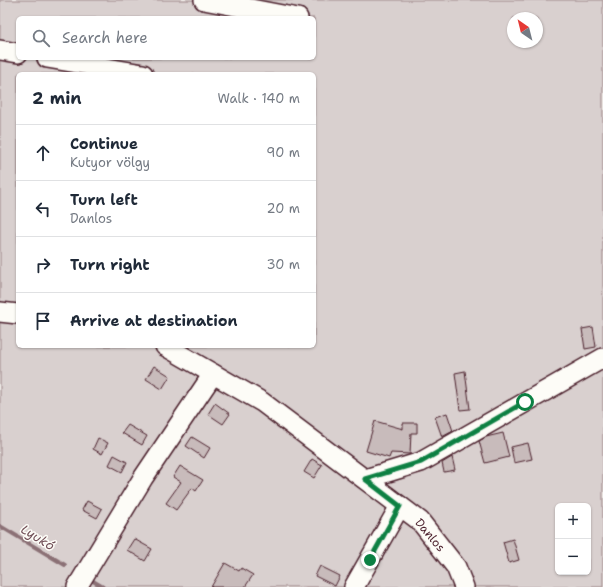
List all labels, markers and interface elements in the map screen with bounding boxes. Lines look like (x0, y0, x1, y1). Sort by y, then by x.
north arrow (507, 12, 543, 48)
search box (16, 16, 316, 60)
icon: search (30, 27, 52, 49)
text: Search here (62, 28, 148, 48)
text: 2 min (32, 87, 82, 109)
text: Walk · 140 m (217, 90, 300, 107)
text: Continue (70, 134, 138, 154)
icon: ahead (32, 142, 54, 164)
text: 90 m (266, 144, 300, 161)
text: Kutyor völgy (70, 154, 150, 171)
text: Turn left (70, 190, 138, 210)
icon: left (32, 198, 54, 220)
text: 20 m (267, 200, 300, 217)
text: Danlos (70, 210, 112, 227)
icon: right (32, 254, 54, 276)
text: Turn right (70, 255, 150, 275)
text: 30 m (266, 256, 300, 273)
icon: arrive (32, 310, 54, 332)
text: Arrive at destination (70, 311, 238, 331)
route start (516, 393, 534, 411)
map controls (555, 503, 591, 575)
button: + (555, 503, 591, 539)
street label: Danlos (411, 515, 449, 555)
water label: Lyukó (18, 521, 58, 554)
button: − (555, 539, 591, 575)
route end (361, 551, 379, 569)

